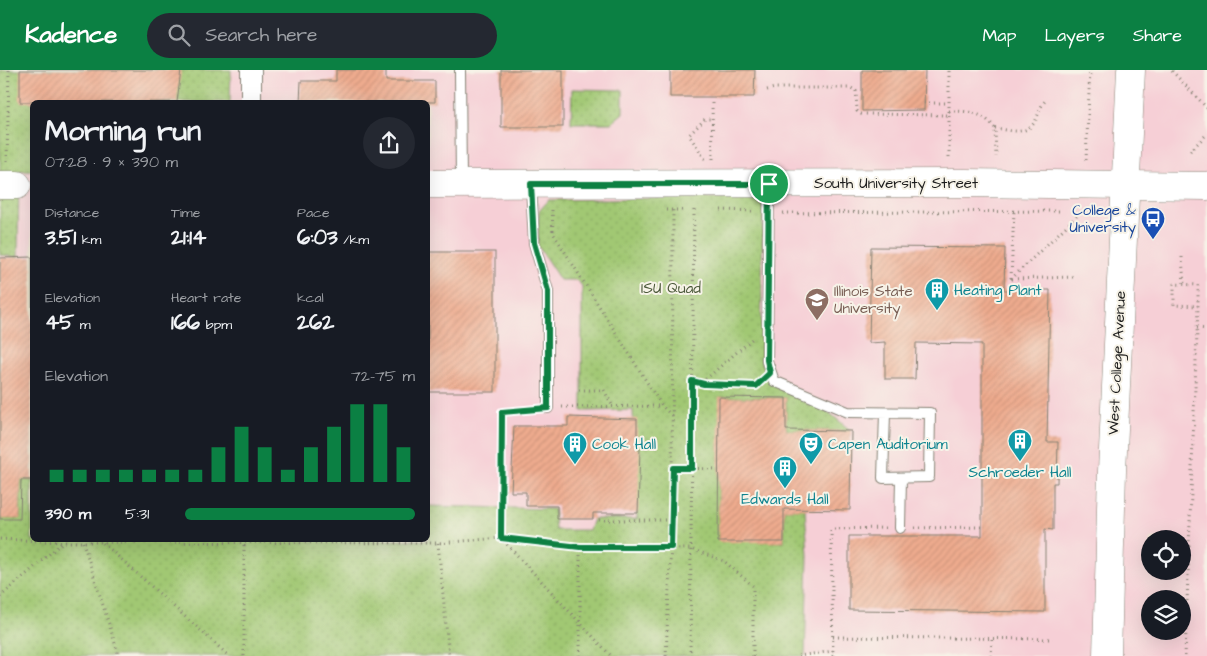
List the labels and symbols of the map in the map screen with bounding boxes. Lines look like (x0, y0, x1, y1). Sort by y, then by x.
pin (748, 163, 790, 205)
street label: South University Street (814, 173, 978, 195)
place label: College & University (1070, 200, 1136, 239)
bus stop icon: College & University (1140, 206, 1166, 240)
building icon: Heating Plant (924, 277, 950, 311)
park label: ISU Quad (641, 278, 701, 299)
place label: Heating Plant (954, 280, 1042, 302)
place label: Illinois State University (834, 281, 913, 320)
school or university icon: Illinois State University (804, 287, 830, 321)
street label: West College Avenue (1103, 290, 1132, 436)
building icon: Schroeder Hall (1007, 428, 1033, 462)
building icon: Cook Hall (562, 431, 588, 465)
theatre icon: Capen Auditorium (798, 431, 824, 465)
place label: Cook Hall (592, 434, 656, 455)
place label: Capen Auditorium (828, 434, 948, 455)
building icon: Edwards Hall (772, 455, 798, 489)
place label: Schroeder Hall (969, 462, 1071, 483)
place label: Edwards Hall (741, 489, 829, 510)

